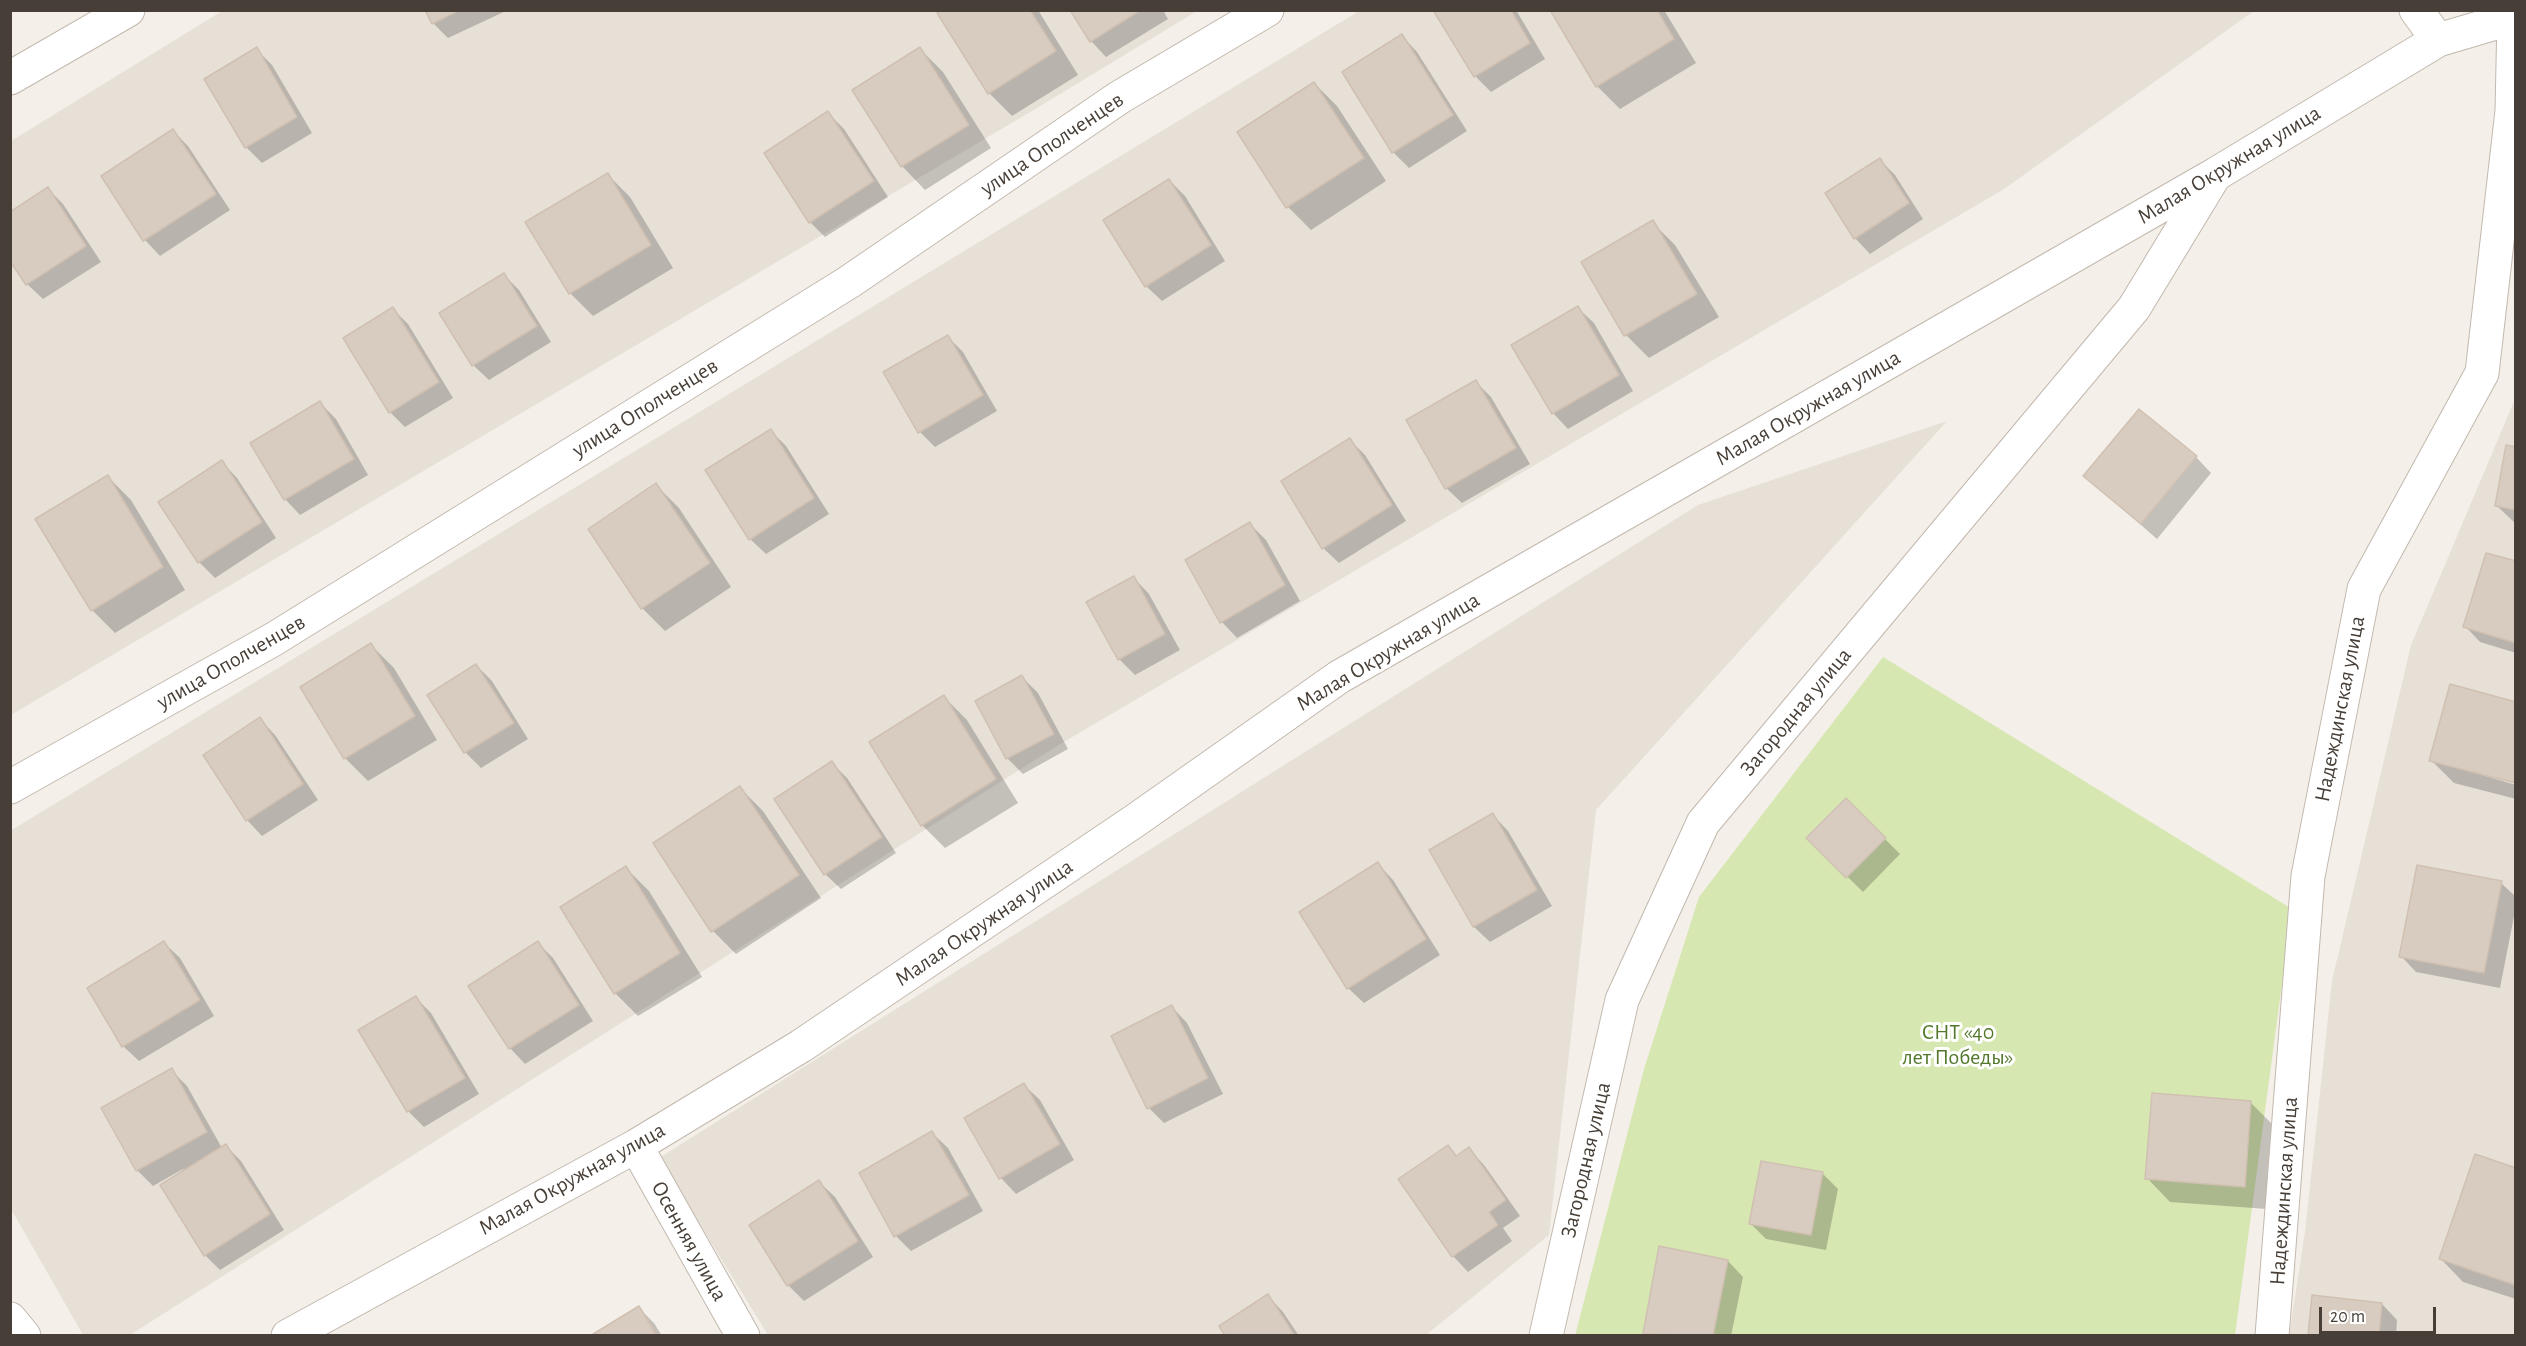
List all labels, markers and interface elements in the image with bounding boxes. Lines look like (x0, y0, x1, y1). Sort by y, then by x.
street label: улица Ополченцев (975, 86, 1129, 202)
street label: Малая Окружная улица (2133, 100, 2325, 230)
street label: Малая Окружная улица (1711, 344, 1905, 472)
street label: улица Ополченцев (567, 353, 723, 463)
street label: Малая Окружная улица (1292, 587, 1484, 717)
street label: улица Ополченцев (152, 609, 310, 715)
street label: Надеждинская улица (2309, 614, 2371, 804)
street label: Загородная улица (1735, 643, 1857, 781)
street label: Малая Окружная улица (890, 854, 1078, 992)
park label: СНТ «40 лет Победы» (1903, 1019, 2013, 1070)
street label: Загородная улица (1555, 1079, 1617, 1241)
street label: Надеждинская улица (2264, 1096, 2304, 1286)
street label: Малая Окружная улица (474, 1117, 670, 1241)
street label: Осенняя улица (645, 1176, 733, 1306)
scale bar (2322, 1295, 2439, 1333)
text: 20 m (2330, 1308, 2365, 1326)

